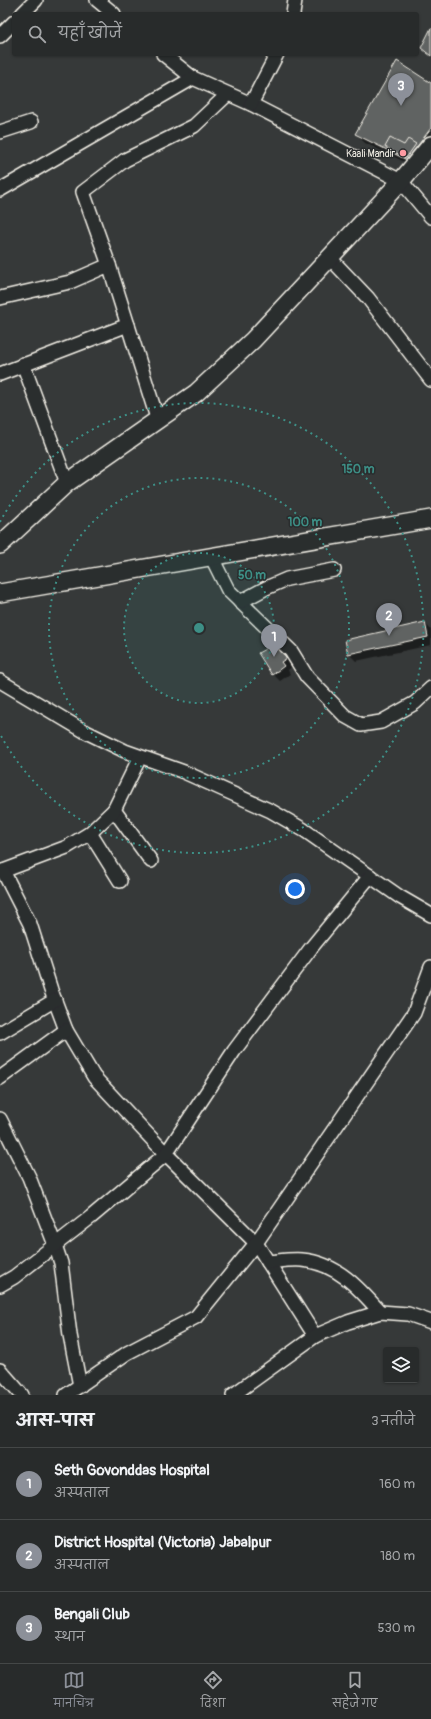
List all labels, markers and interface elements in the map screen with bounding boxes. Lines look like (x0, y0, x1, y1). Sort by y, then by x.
search box (12, 12, 419, 56)
icon: search (26, 23, 48, 45)
text: यहाँ खोजें (58, 24, 122, 43)
pin: 3 (388, 73, 414, 106)
place label: Kaali Mandir (346, 148, 395, 160)
marker: Kaali Mandir (398, 148, 408, 158)
text: 150 m (342, 462, 375, 477)
text: 100 m (288, 515, 323, 530)
text: 50 m (238, 568, 266, 583)
pin: 2 (376, 603, 402, 636)
centre of rings (192, 621, 206, 635)
pin: 1 (261, 624, 287, 657)
your location (285, 879, 305, 899)
map controls (383, 1347, 419, 1383)
button: layers (383, 1347, 419, 1383)
text: आस-पास (16, 1410, 94, 1431)
text: 3 नतीजे (371, 1413, 415, 1429)
text: Seth Govonddas Hospital (54, 1461, 210, 1480)
text: 1 (26, 1476, 32, 1492)
text: 160 m (379, 1476, 415, 1492)
text: अस्पताल (54, 1485, 109, 1501)
text: District Hospital (Victoria) Jabalpur (54, 1533, 271, 1552)
text: 2 (25, 1548, 33, 1564)
text: 180 m (380, 1548, 415, 1564)
text: अस्पताल (54, 1557, 109, 1573)
text: Bengali Club (54, 1605, 130, 1624)
text: 3 (25, 1620, 33, 1636)
text: 530 m (377, 1620, 415, 1636)
text: स्थान (54, 1629, 85, 1645)
tab: मानचित्र (53, 1669, 94, 1715)
tab: दिशा (201, 1669, 226, 1715)
tab: सहेजे गए (332, 1669, 378, 1715)

